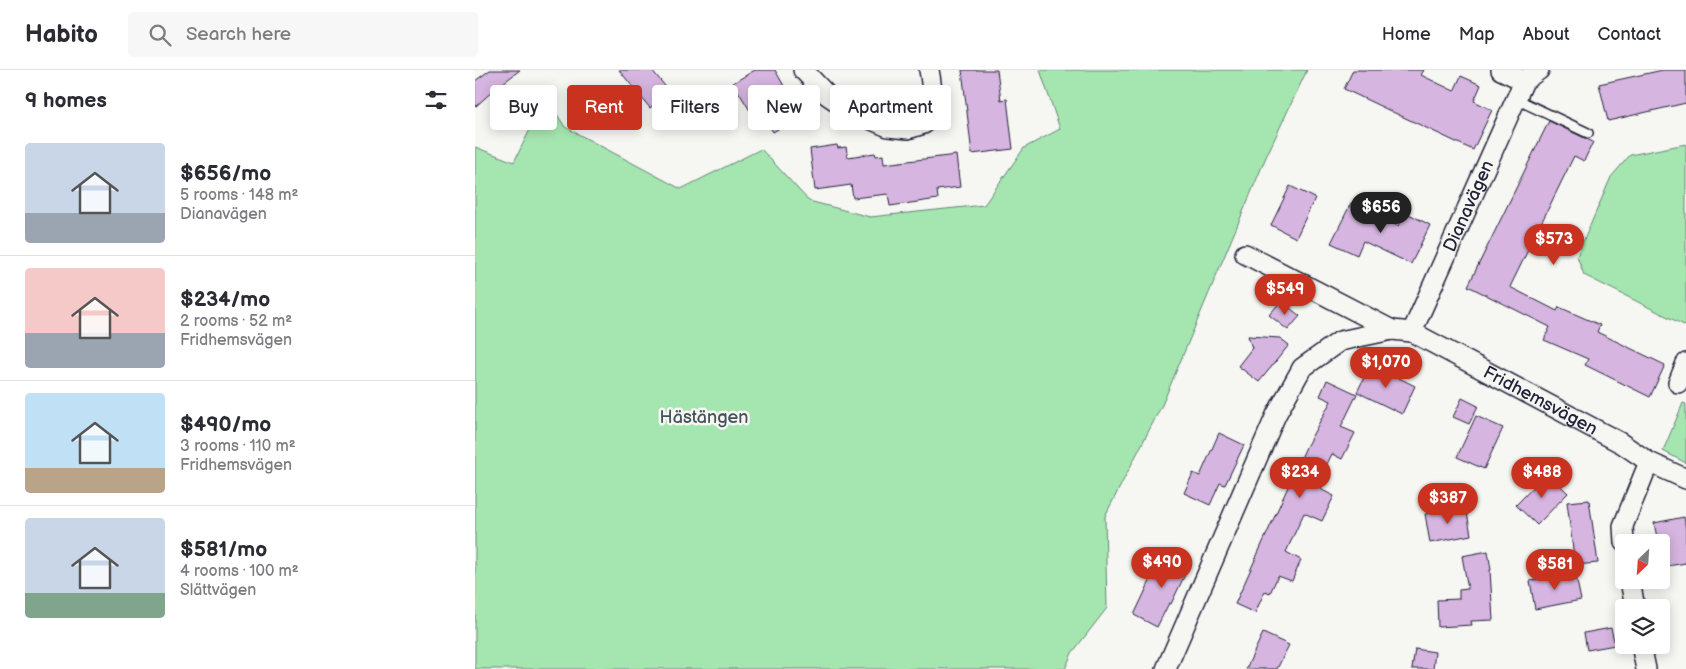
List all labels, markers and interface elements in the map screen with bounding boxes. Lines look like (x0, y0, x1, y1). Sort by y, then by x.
search box (128, 12, 478, 57)
text: Habito (25, 20, 98, 49)
icon: search (146, 21, 174, 49)
text: Search here (186, 23, 291, 46)
text: Home (1382, 24, 1431, 45)
text: Map (1459, 24, 1495, 45)
text: About (1523, 24, 1570, 45)
text: Contact (1598, 24, 1661, 45)
chip: Buy (490, 85, 557, 130)
chip: Rent (567, 85, 642, 130)
chip: Filters (652, 85, 738, 130)
chip: New (748, 85, 820, 130)
chip: Apartment (830, 85, 951, 130)
icon: filters (422, 86, 450, 114)
text: 9 homes (25, 88, 107, 113)
street label: Dianavägen (1439, 157, 1498, 255)
text: $656/mo (180, 161, 271, 186)
icon: home (65, 163, 125, 223)
text: 5 rooms · 148 m² (180, 186, 298, 205)
pin: $656 (1351, 191, 1411, 234)
text: $656 (1361, 198, 1401, 217)
text: Dianavägen (180, 205, 267, 224)
pin: $573 (1524, 224, 1584, 266)
text: $573 (1535, 230, 1573, 249)
pin: $549 (1255, 274, 1315, 316)
text: $549 (1266, 280, 1304, 299)
text: $234/mo (180, 287, 270, 312)
icon: home (65, 288, 125, 348)
text: 2 rooms · 52 m² (180, 312, 292, 331)
text: Fridhemsvägen (180, 331, 292, 350)
pin: $1,070 (1345, 346, 1427, 389)
text: $1,070 (1361, 353, 1411, 372)
street label: Fridhemsvägen (1480, 362, 1601, 440)
park label: Hästängen (660, 407, 748, 428)
text: $490/mo (180, 412, 271, 437)
icon: home (65, 413, 125, 473)
text: 3 rooms · 110 m² (180, 437, 296, 456)
text: Fridhemsvägen (180, 456, 292, 475)
pin: $234 (1270, 456, 1330, 499)
pin: $488 (1512, 456, 1572, 499)
text: $234 (1281, 463, 1319, 482)
text: $488 (1522, 463, 1562, 482)
pin: $387 (1418, 482, 1478, 525)
text: $387 (1429, 489, 1467, 508)
north arrow (1615, 534, 1670, 589)
map controls (1615, 534, 1670, 654)
text: $581/mo (180, 537, 267, 562)
icon: home (65, 538, 125, 598)
pin: $490 (1132, 546, 1192, 589)
pin: $581 (1525, 548, 1585, 591)
text: $490 (1142, 553, 1182, 572)
text: $581 (1537, 555, 1573, 574)
text: 4 rooms · 100 m² (180, 562, 299, 581)
text: Slättvägen (180, 581, 256, 600)
button: layers (1615, 599, 1670, 654)

